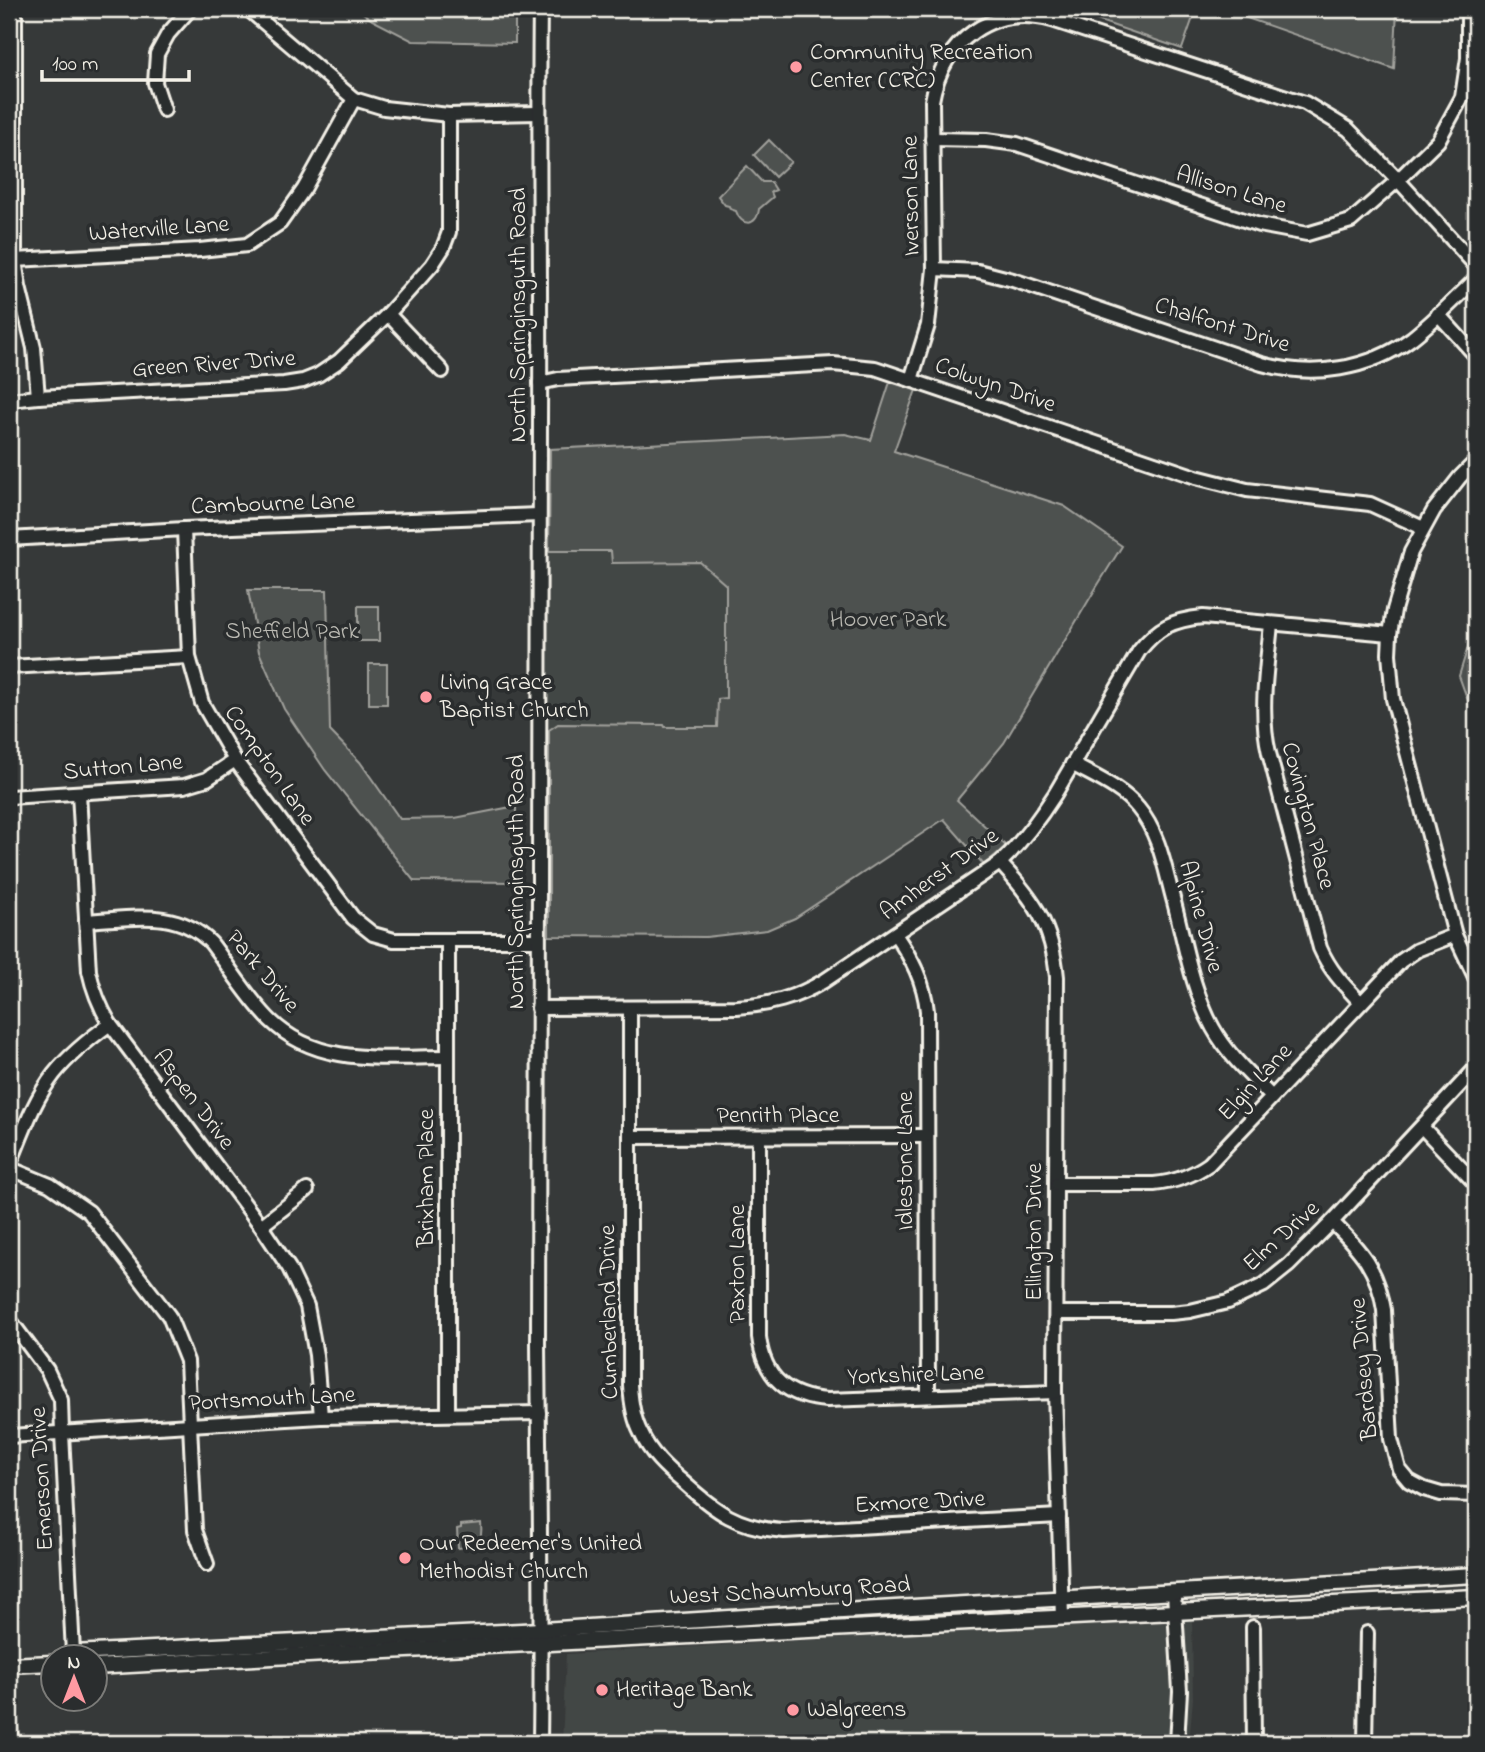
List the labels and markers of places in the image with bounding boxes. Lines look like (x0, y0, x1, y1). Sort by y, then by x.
place label: Community Recreation Center (CRC) (810, 36, 1033, 99)
marker: Community Recreation Center (CRC) (788, 59, 804, 75)
place label: Living Grace Baptist Church (439, 666, 589, 729)
marker: Living Grace Baptist Church (418, 689, 434, 705)
place label: Our Redeemer's United Methodist Church (419, 1527, 643, 1590)
marker: Our Redeemer's United Methodist Church (397, 1550, 413, 1566)
place label: Heritage Bank (616, 1673, 753, 1708)
marker: Heritage Bank (594, 1682, 610, 1698)
place label: Walgreens (807, 1693, 906, 1728)
marker: Walgreens (785, 1702, 801, 1718)

